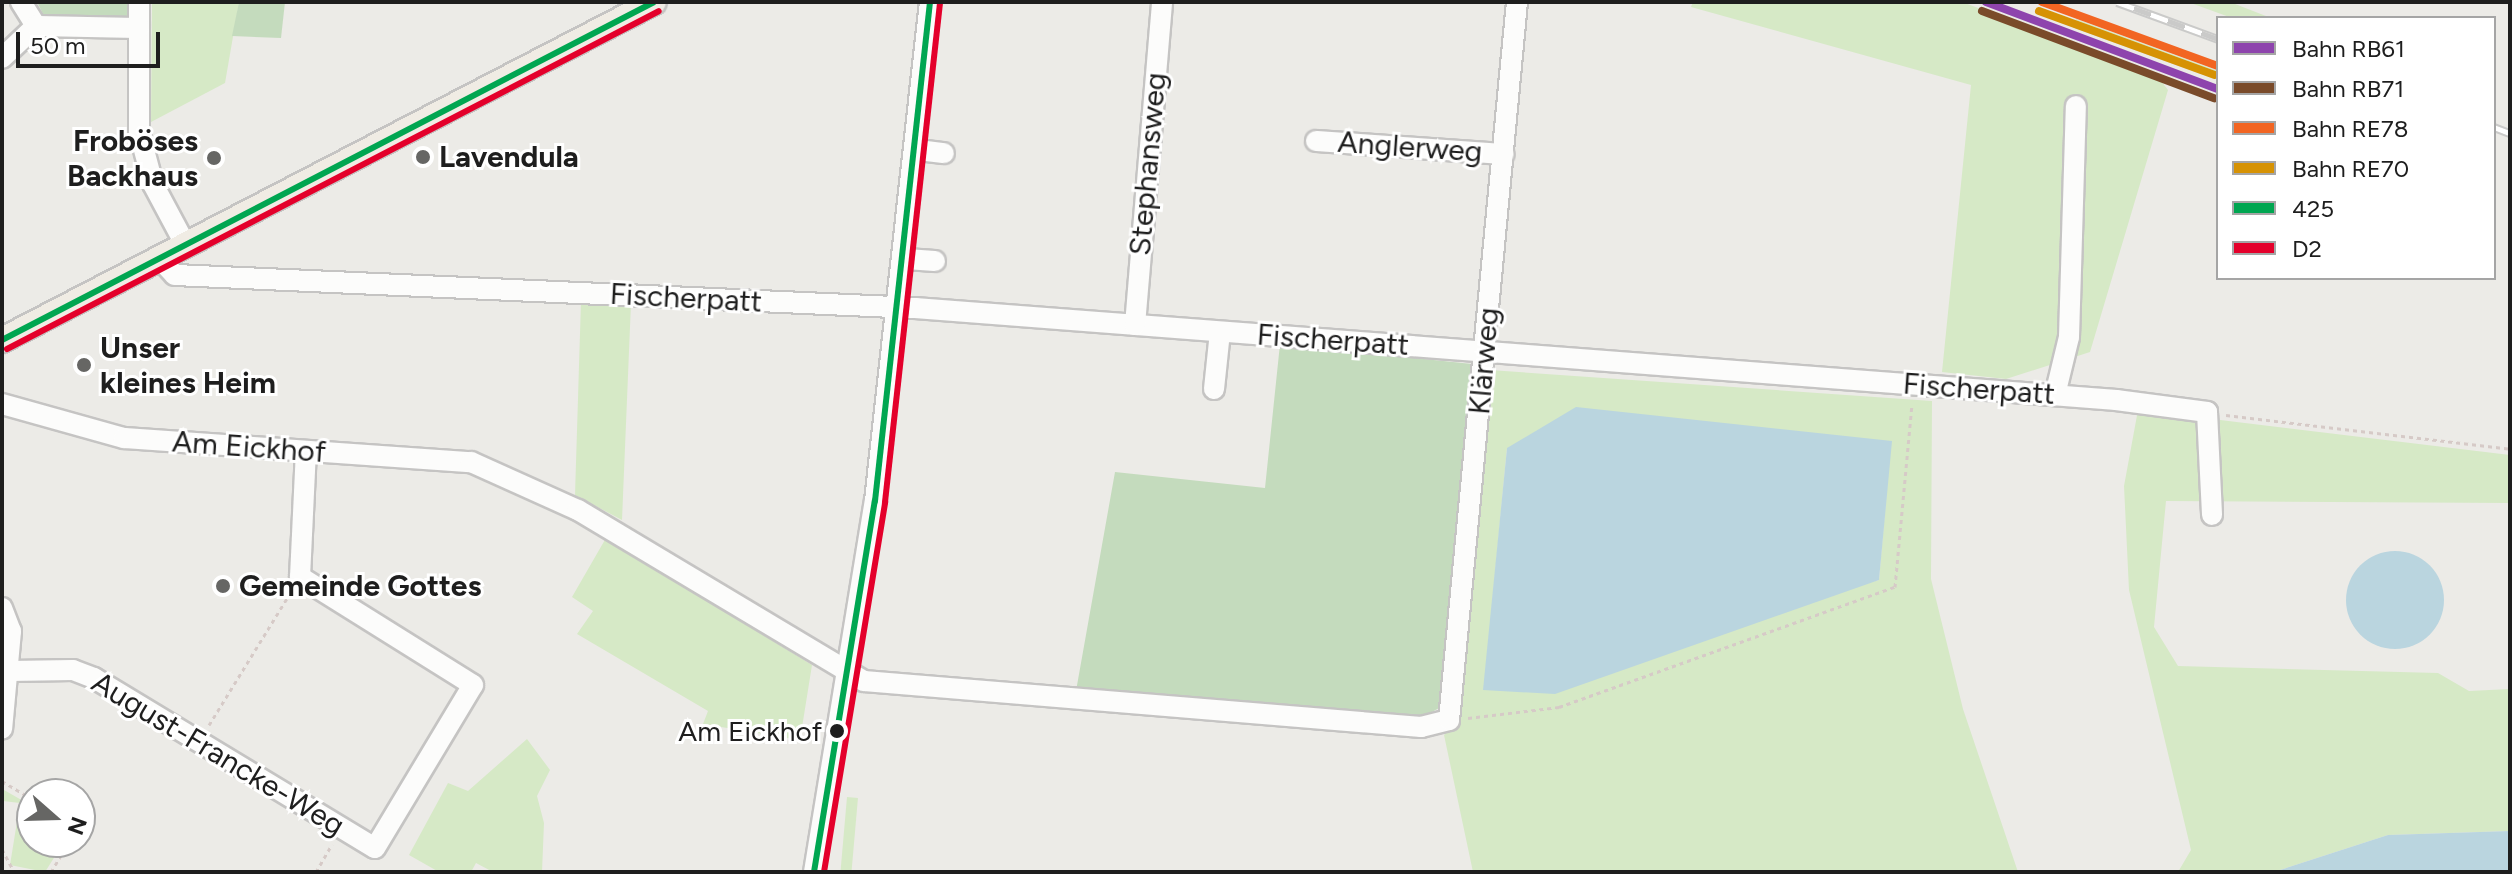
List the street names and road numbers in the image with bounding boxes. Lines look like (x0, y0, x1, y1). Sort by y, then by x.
street label: Stephansweg (1122, 71, 1174, 257)
street label: Anglerweg (1336, 124, 1484, 170)
street label: Fischerpatt (609, 276, 763, 320)
street label: Klärweg (1461, 306, 1507, 416)
street label: Fischerpatt (1256, 317, 1410, 363)
street label: Fischerpatt (1902, 366, 2056, 412)
street label: Am Eickhof (171, 424, 327, 470)
street label: August-Francke-Weg (85, 664, 351, 844)

